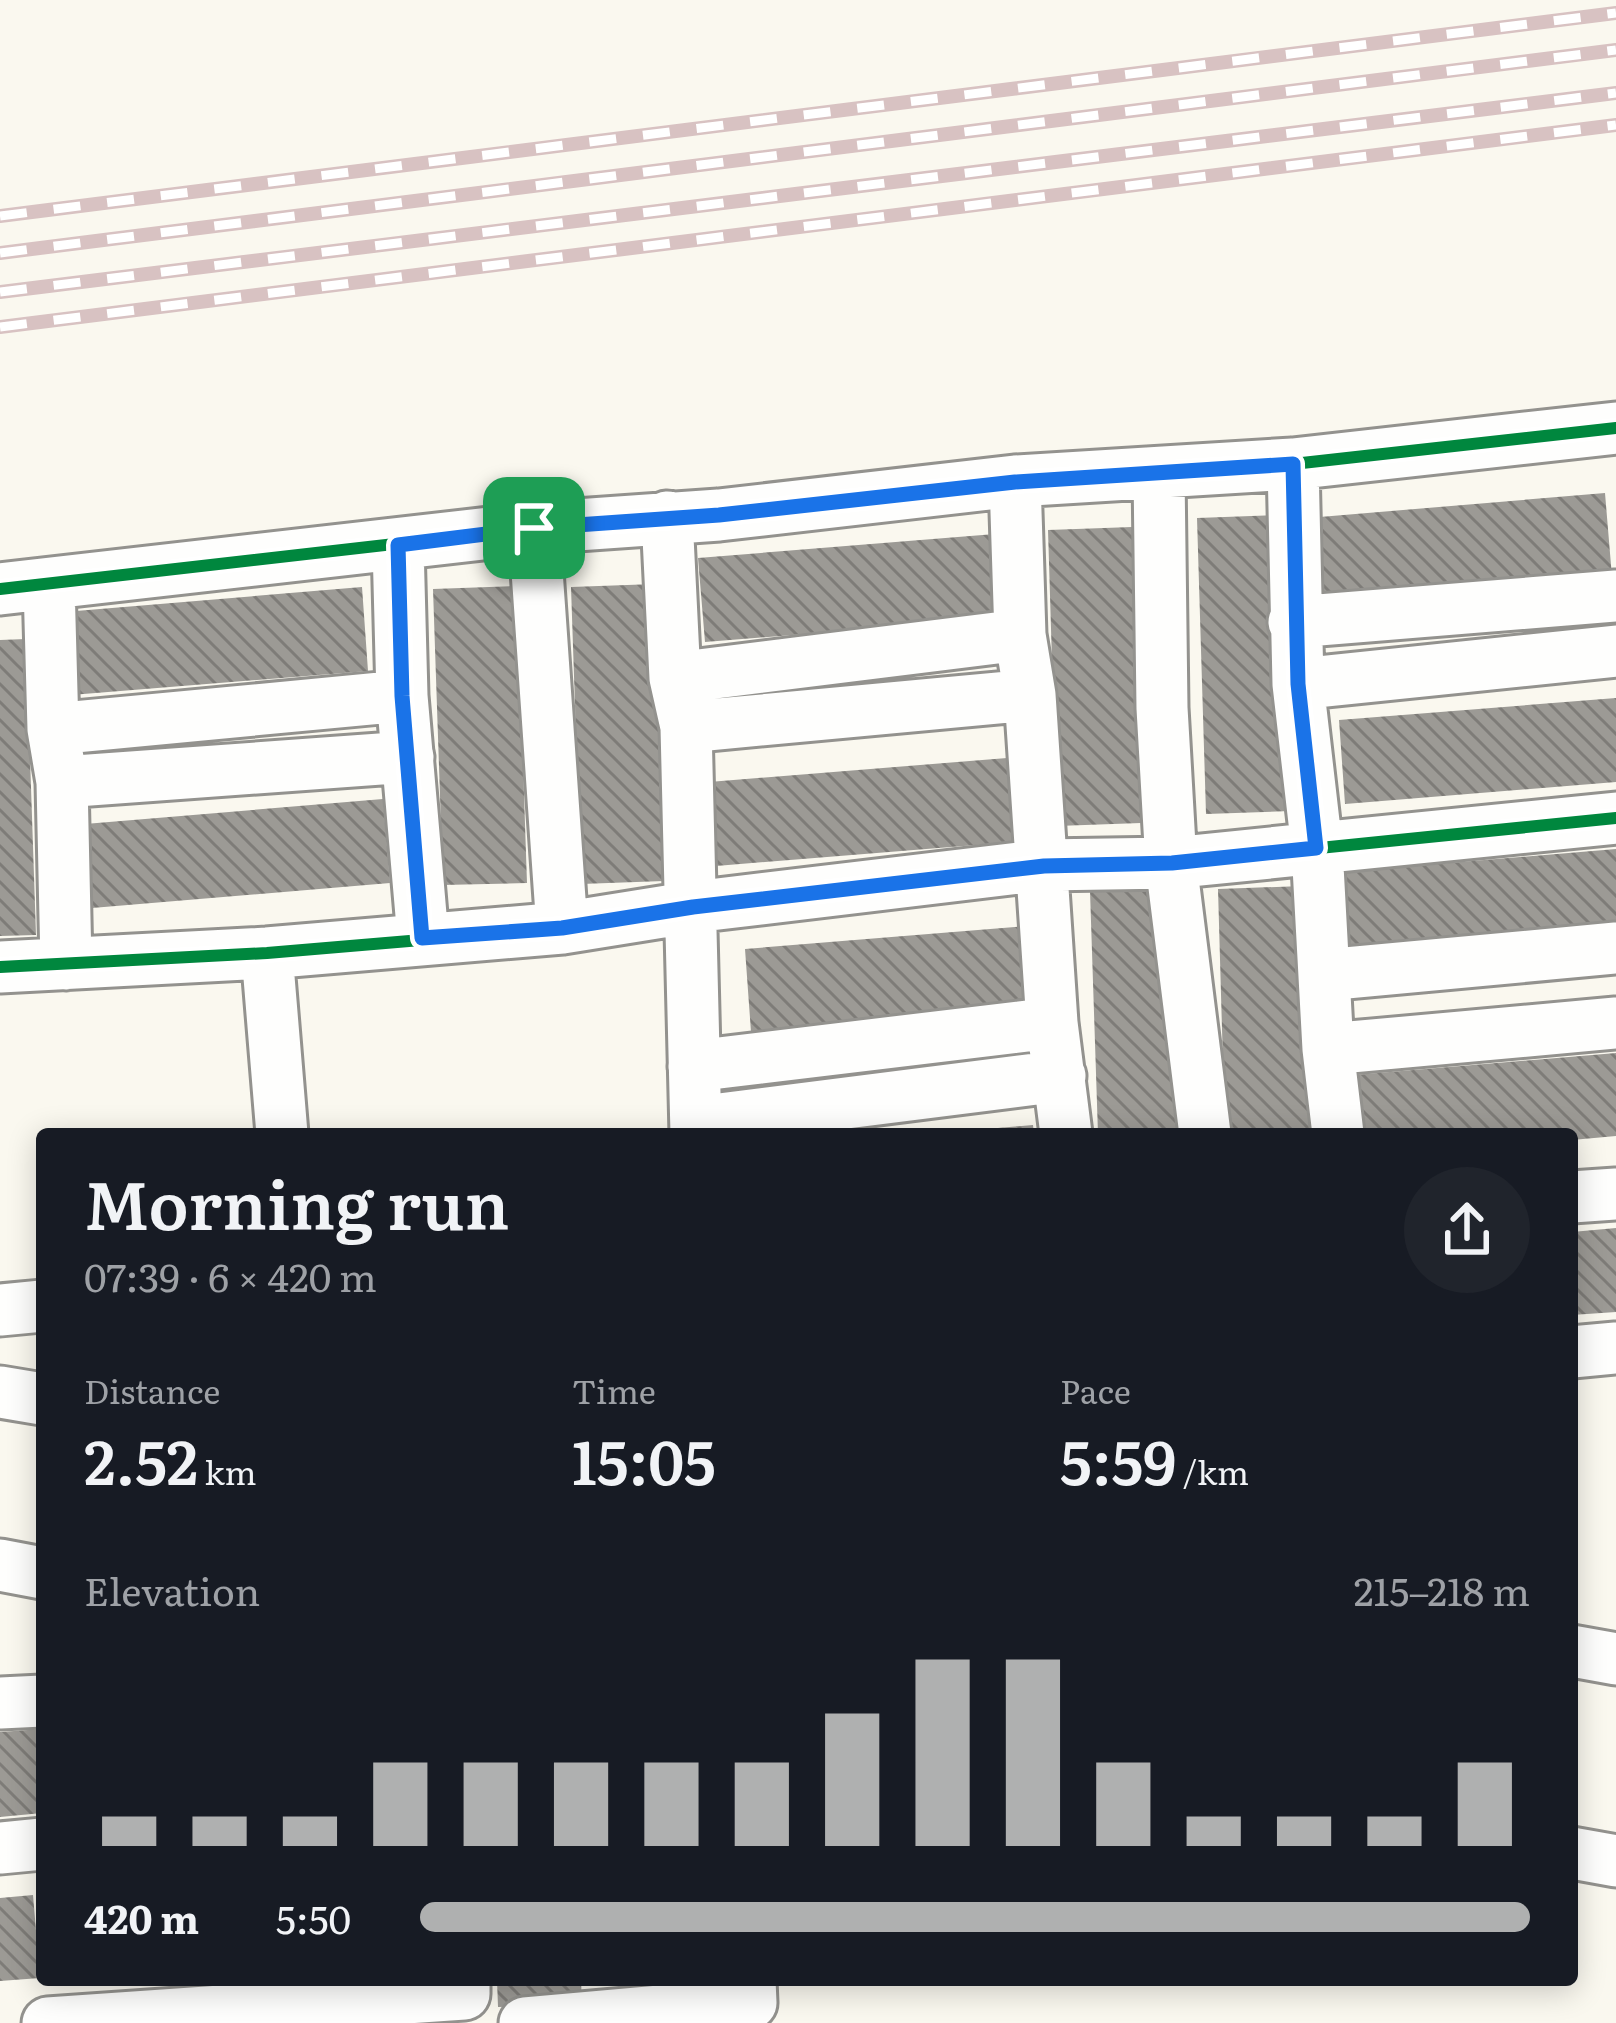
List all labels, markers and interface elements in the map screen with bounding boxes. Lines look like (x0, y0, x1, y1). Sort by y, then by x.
pin (483, 477, 585, 579)
icon: arrive (501, 495, 567, 561)
text: Morning run (84, 1152, 509, 1250)
button: share (1404, 1167, 1530, 1293)
text: 07:39 · 6 × 420 m (84, 1246, 377, 1304)
text: Distance (84, 1365, 220, 1414)
text: Time (572, 1365, 656, 1414)
text: Pace (1060, 1365, 1131, 1414)
text: 2.52 (84, 1414, 198, 1503)
text: 15:05 (572, 1414, 716, 1503)
text: 5:59 (1060, 1414, 1176, 1503)
text: km (198, 1446, 257, 1495)
text: /km (1176, 1446, 1249, 1495)
text: Elevation (84, 1560, 260, 1618)
text: 215–218 m (1354, 1560, 1530, 1618)
text: 420 m (84, 1888, 199, 1946)
text: 5:50 (276, 1888, 351, 1946)

